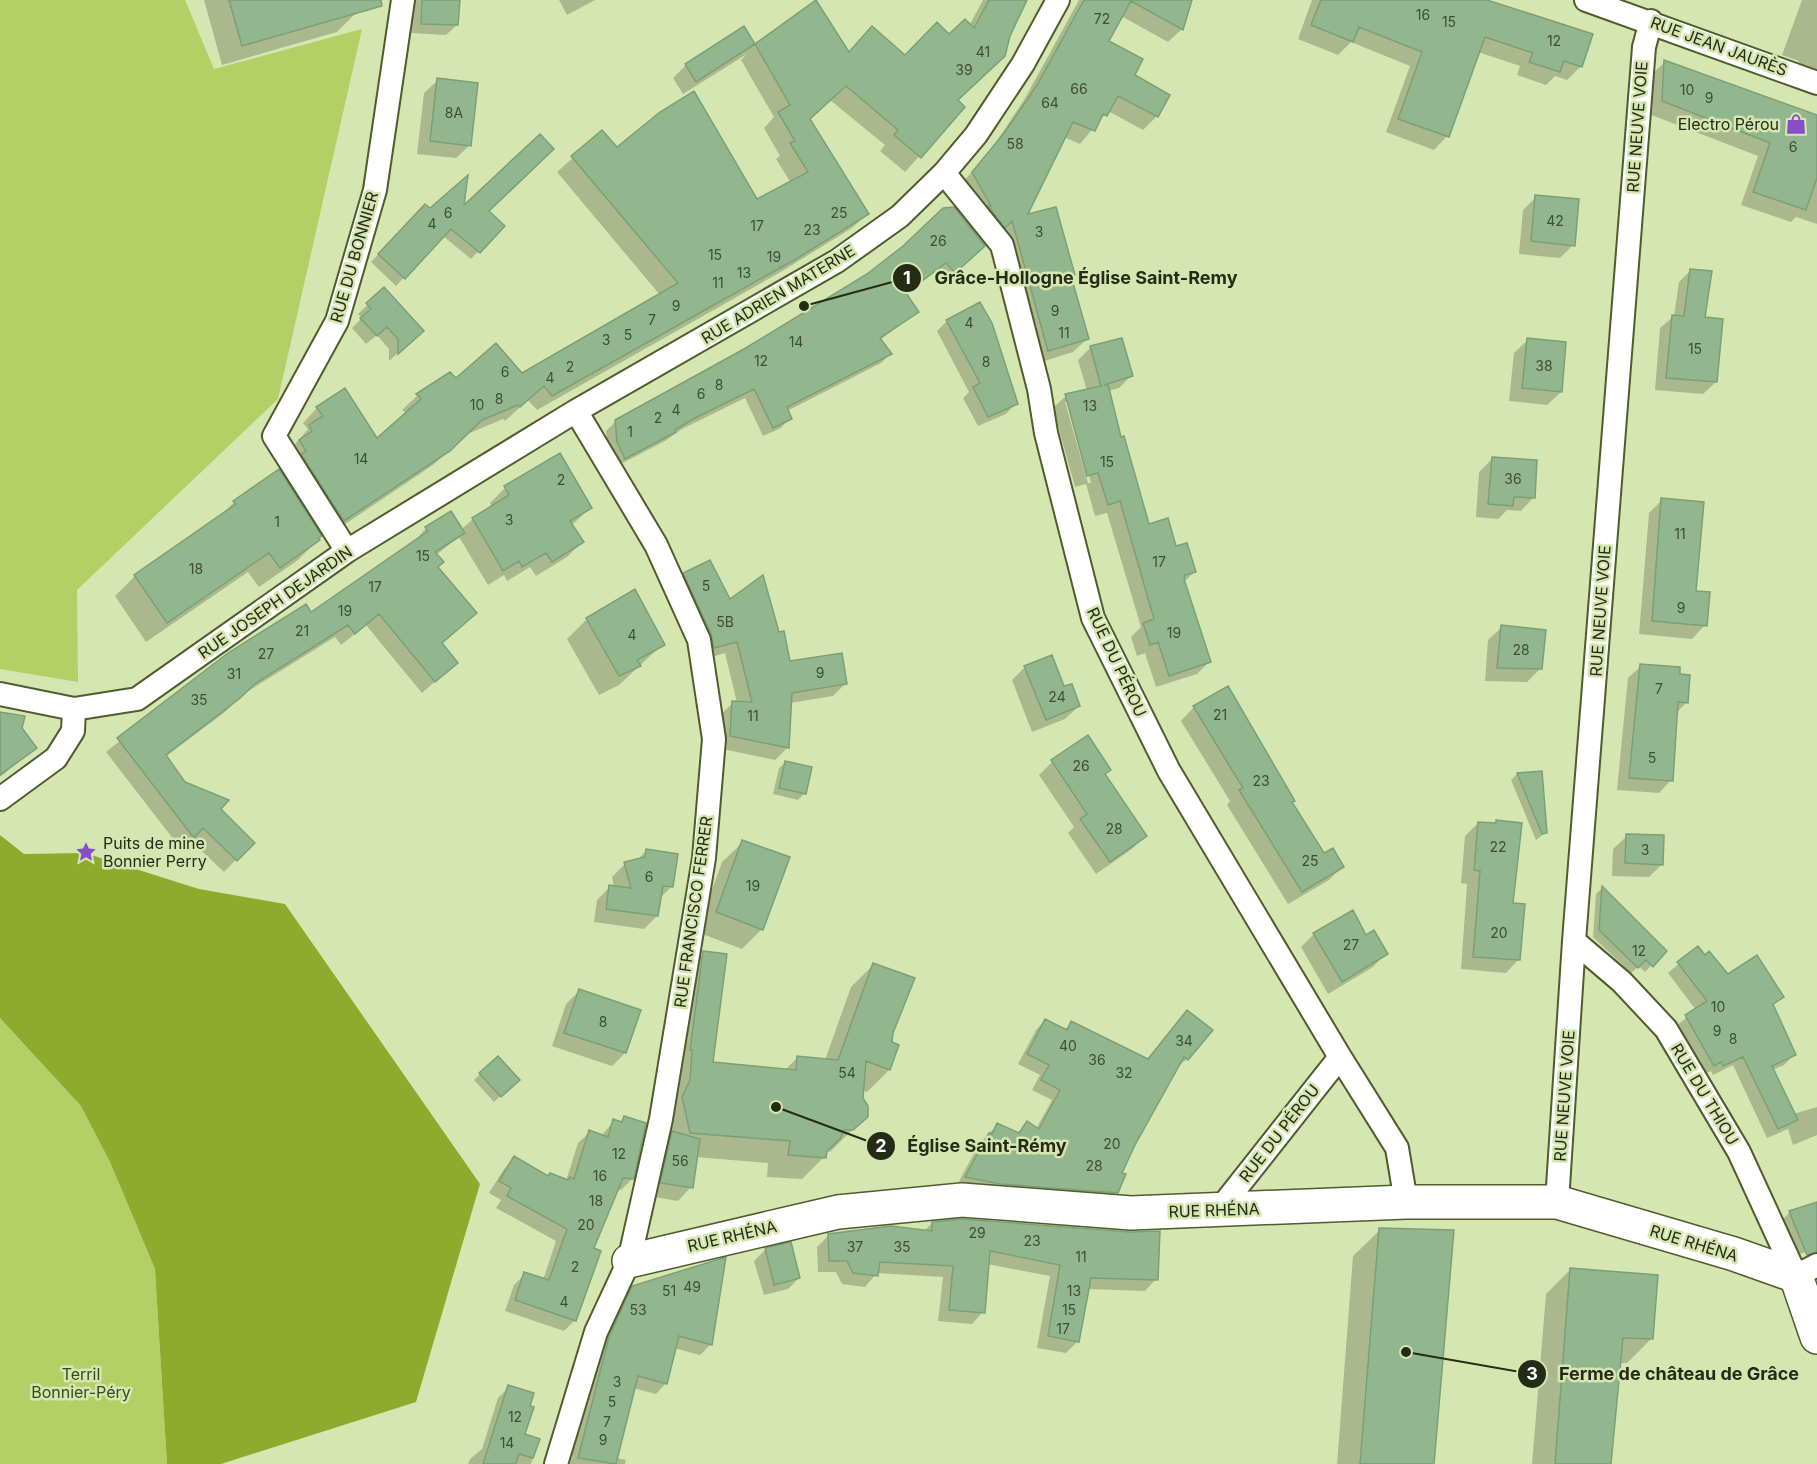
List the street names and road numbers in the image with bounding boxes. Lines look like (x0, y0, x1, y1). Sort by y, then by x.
street label: RUE JEAN JAURÈS (1648, 12, 1790, 80)
street label: RUE NEUVE VOIE (1622, 61, 1652, 193)
street label: RUE DU BONNIER (326, 189, 382, 325)
street label: RUE ADRIEN MATERNE (698, 240, 858, 348)
street label: RUE JOSEPH DEJARDIN (194, 541, 356, 663)
street label: RUE NEUVE VOIE (1585, 545, 1615, 677)
street label: RUE DU PÉROU (1083, 604, 1151, 720)
street label: RUE FRANCISCO FERRER (670, 815, 716, 1009)
street label: RUE NEUVE VOIE (1549, 1030, 1579, 1162)
street label: RUE DU THIOU (1667, 1040, 1743, 1148)
street label: RUE DU PÉROU (1235, 1080, 1323, 1186)
street label: RUE RHÉNA (1168, 1198, 1260, 1222)
street label: RUE RHÉNA (685, 1216, 779, 1256)
street label: RUE RHÉNA (1647, 1220, 1741, 1266)

